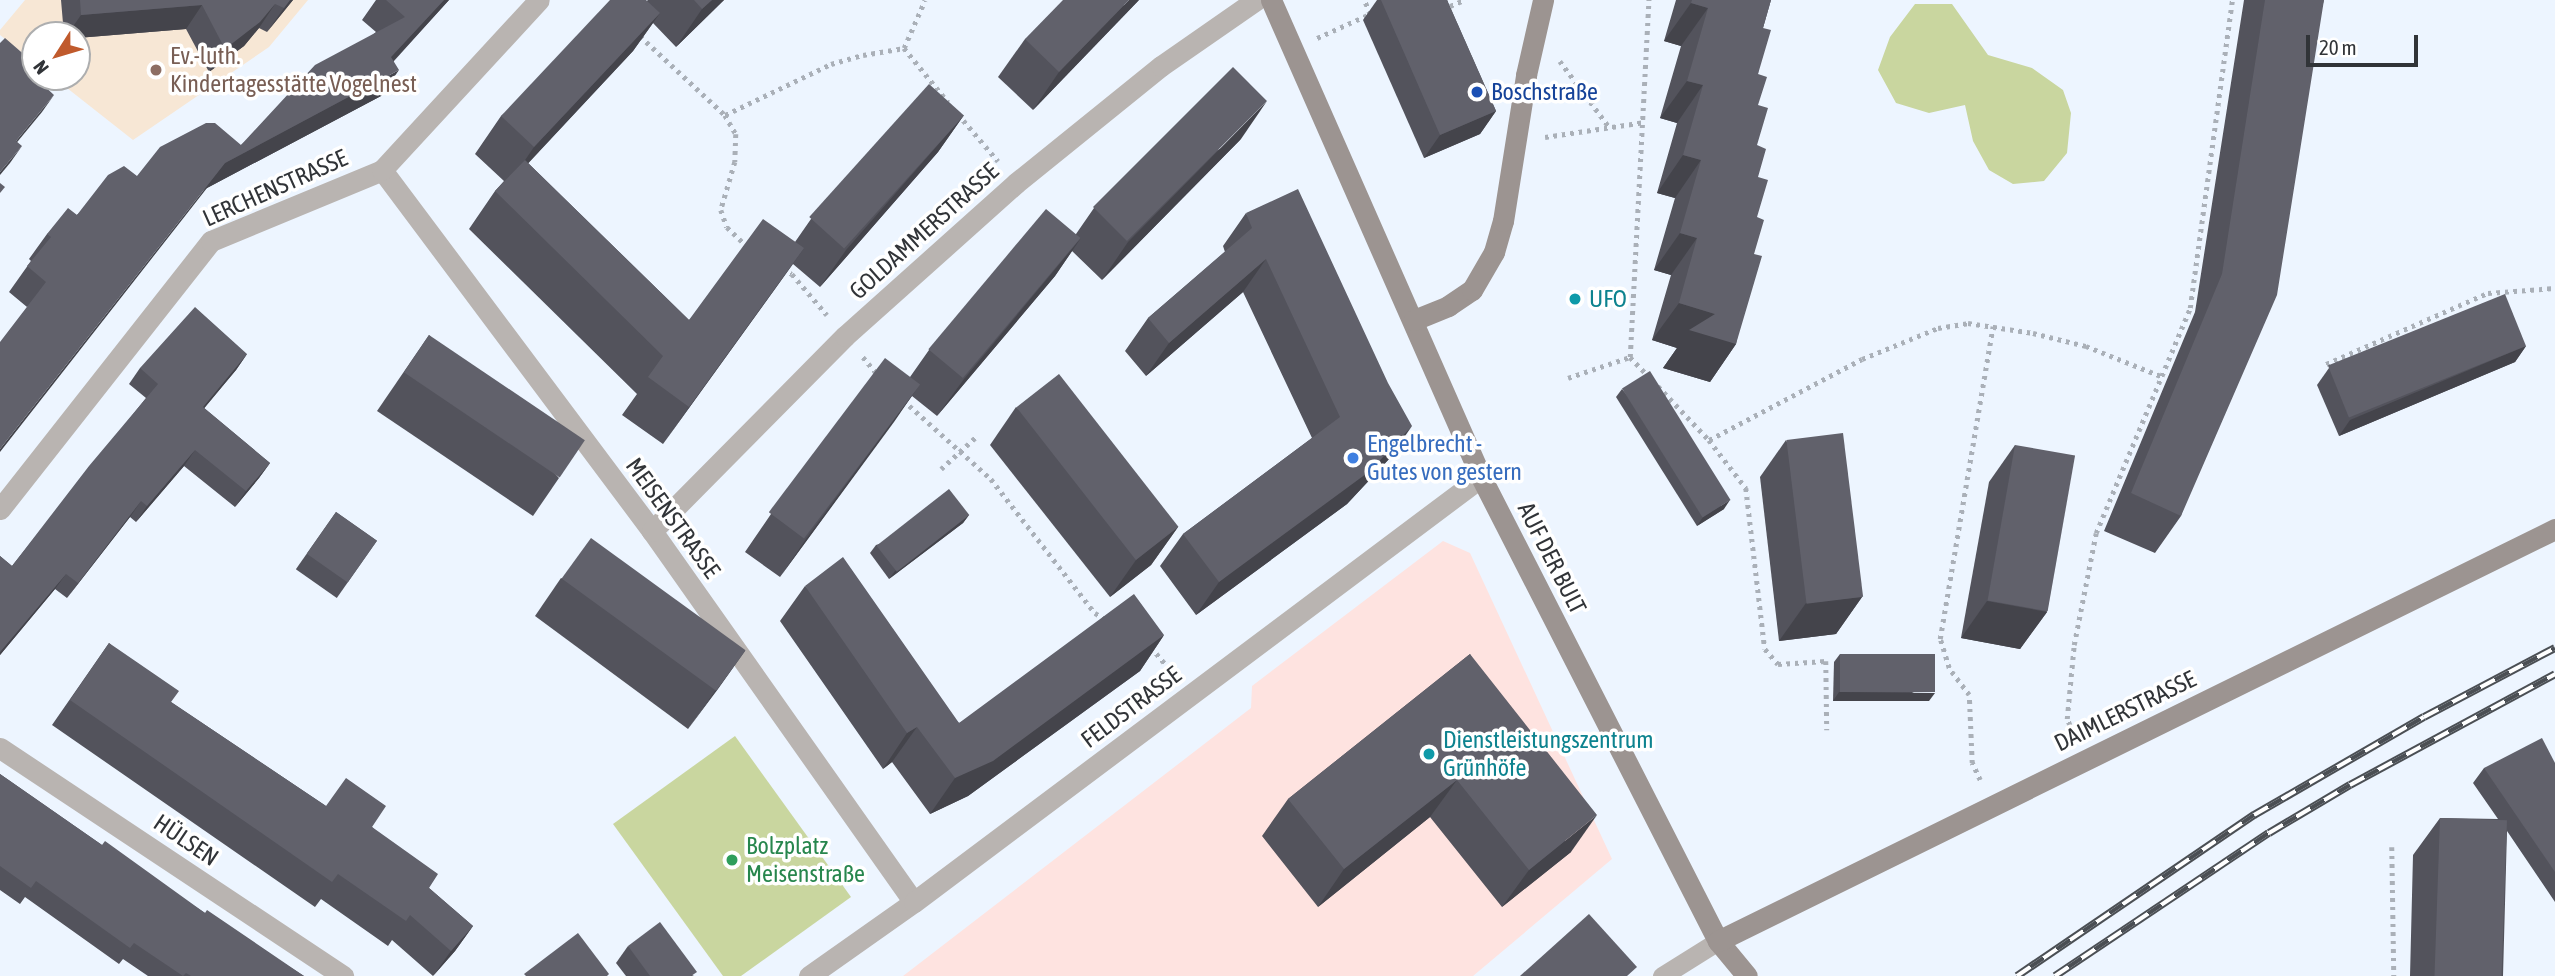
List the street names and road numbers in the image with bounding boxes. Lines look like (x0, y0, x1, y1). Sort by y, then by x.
street label: LERCHENSTRASSE (198, 143, 352, 233)
street label: GOLDAMMERSTRASSE (844, 157, 1004, 305)
street label: MEISENSTRASSE (620, 452, 726, 584)
street label: AUF DER BULT (1512, 498, 1592, 618)
street label: FELDSTRASSE (1075, 660, 1187, 754)
street label: DAIMLERSTRASSE (2050, 664, 2200, 758)
street label: HÜLSEN (148, 808, 224, 872)

